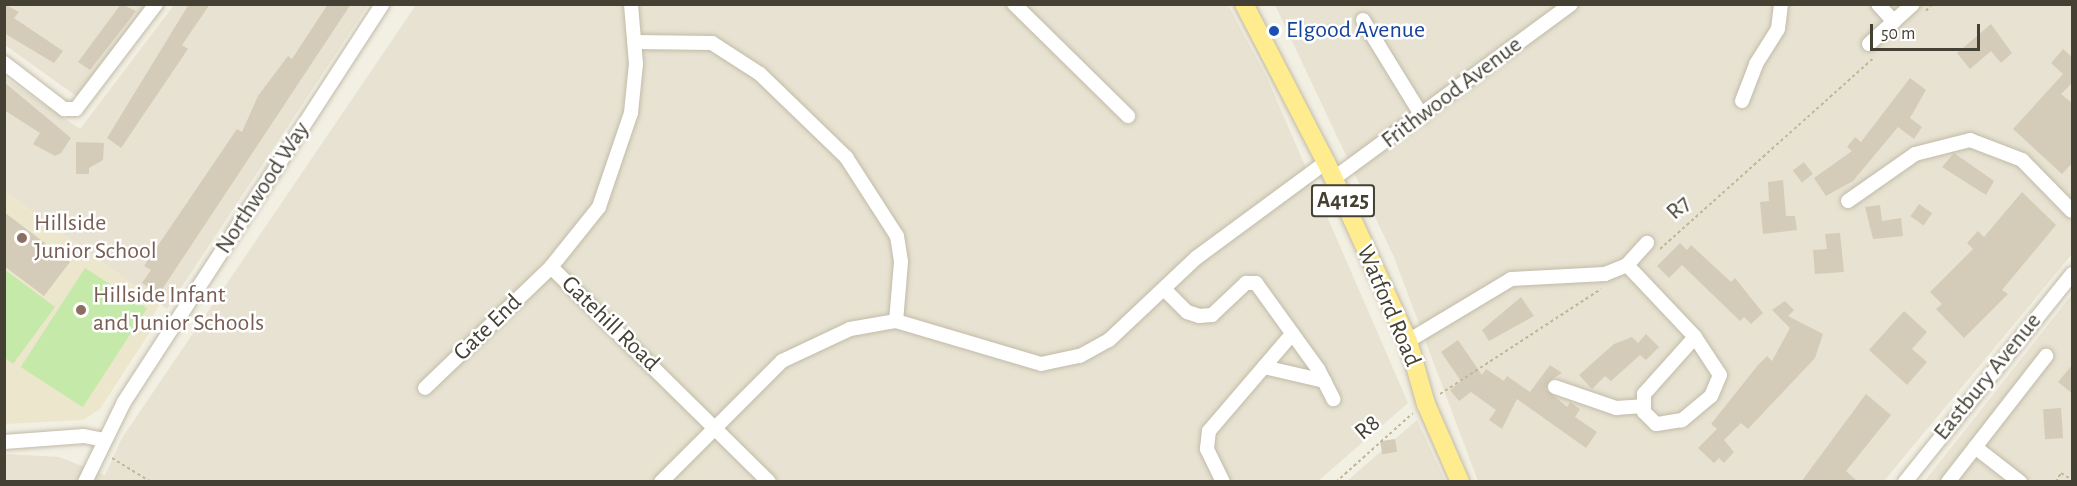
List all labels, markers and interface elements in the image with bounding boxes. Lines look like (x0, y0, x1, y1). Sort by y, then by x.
scale bar (1873, 12, 1982, 50)
place label: Elgood Avenue (1286, 17, 1425, 45)
marker: Elgood Avenue (1267, 24, 1281, 38)
text: 50 m (1881, 25, 1915, 43)
street label: Frithwood Avenue (1376, 31, 1528, 155)
street label: Northwood Way (210, 116, 316, 260)
road number: A4125 (1310, 182, 1376, 220)
street label: R7 (1661, 190, 1697, 226)
place label: Hillside Junior School (34, 210, 157, 266)
marker: Hillside Junior School (15, 231, 29, 245)
street label: Watford Road (1350, 241, 1426, 371)
street label: Gatehill Road (555, 270, 665, 378)
place label: Hillside Infant and Junior Schools (93, 282, 264, 338)
street label: Gate End (448, 289, 528, 367)
marker: Hillside Infant and Junior Schools (74, 303, 88, 317)
street label: Eastbury Avenue (1928, 308, 2048, 446)
street label: R8 (1349, 409, 1387, 447)

